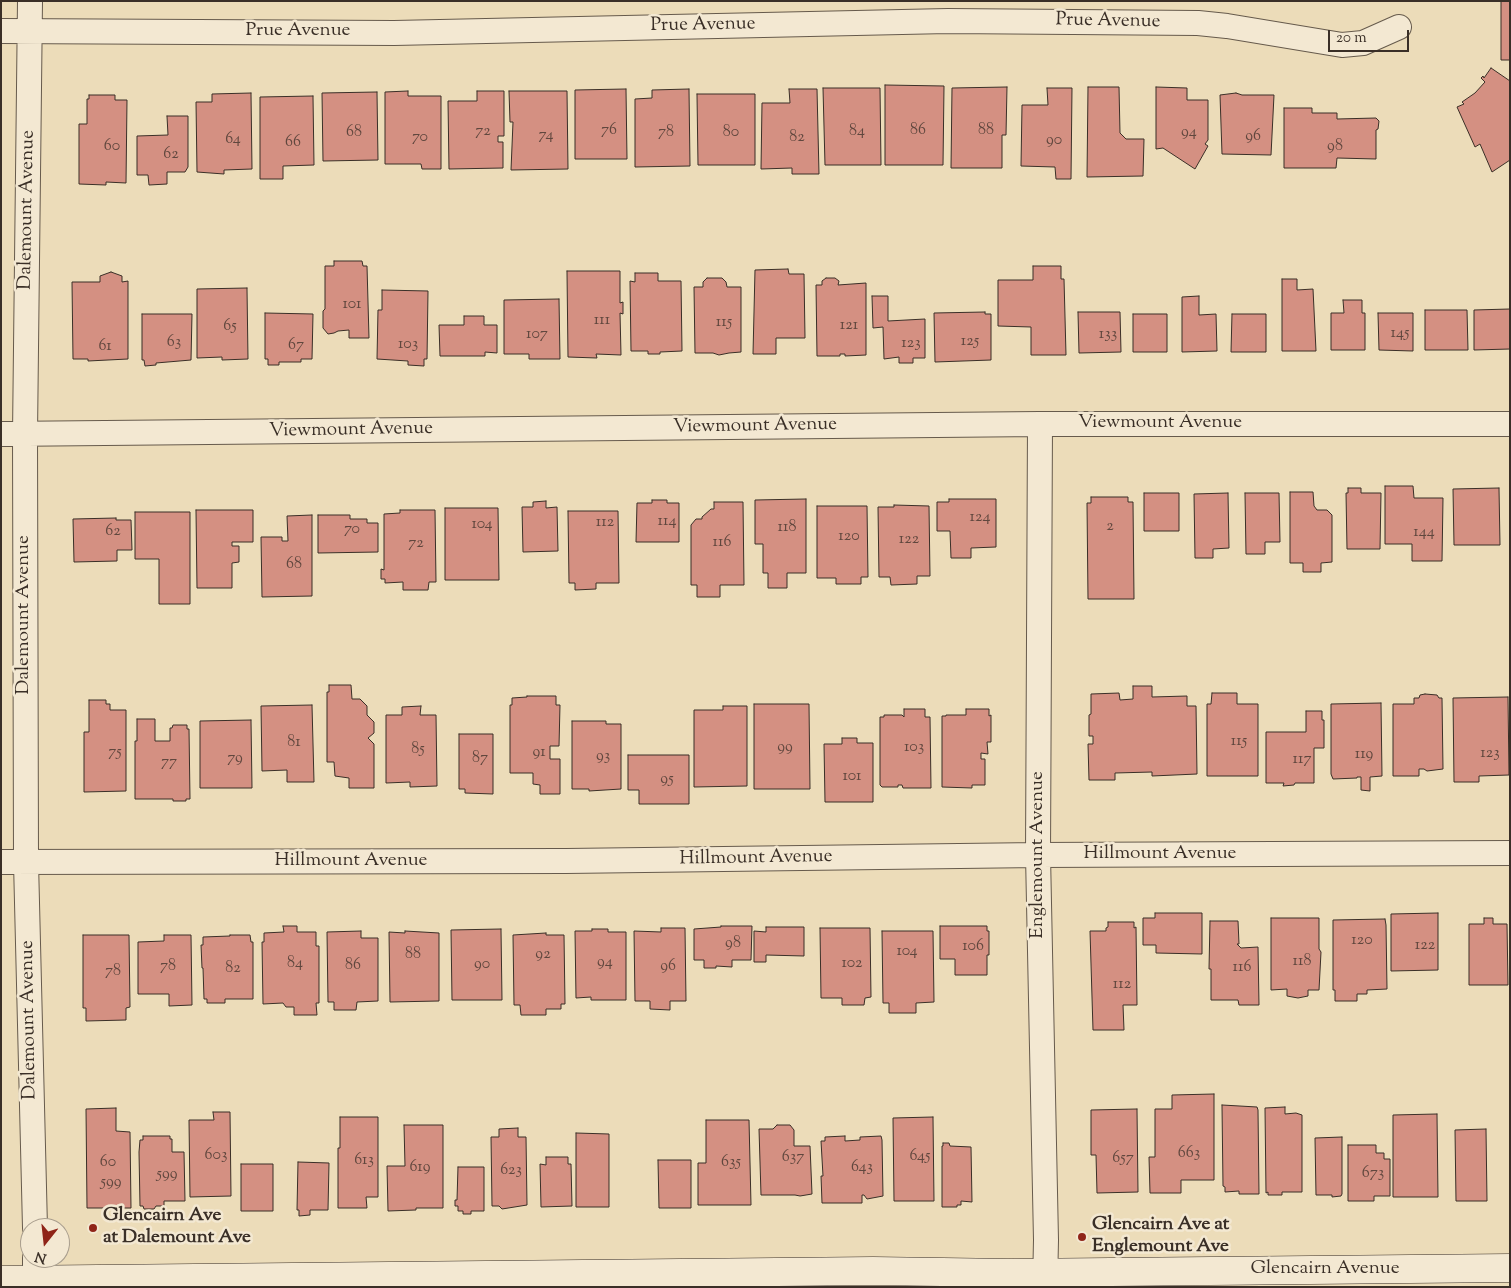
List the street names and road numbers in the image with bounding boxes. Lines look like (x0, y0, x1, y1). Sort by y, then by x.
street label: Prue Avenue (1055, 10, 1161, 34)
street label: Prue Avenue (650, 14, 756, 38)
street label: Prue Avenue (246, 21, 350, 43)
street label: Dalemount Avenue (15, 130, 41, 290)
street label: Viewmount Avenue (1078, 413, 1242, 435)
street label: Viewmount Avenue (673, 414, 837, 440)
street label: Viewmount Avenue (269, 418, 433, 444)
street label: Dalemount Avenue (14, 535, 36, 695)
street label: Englemount Avenue (1028, 771, 1050, 939)
street label: Hillmount Avenue (1084, 844, 1236, 866)
street label: Hillmount Avenue (679, 846, 833, 872)
street label: Hillmount Avenue (275, 851, 427, 873)
street label: Dalemount Avenue (17, 940, 43, 1100)
street label: Glencairn Avenue (1250, 1259, 1400, 1281)

